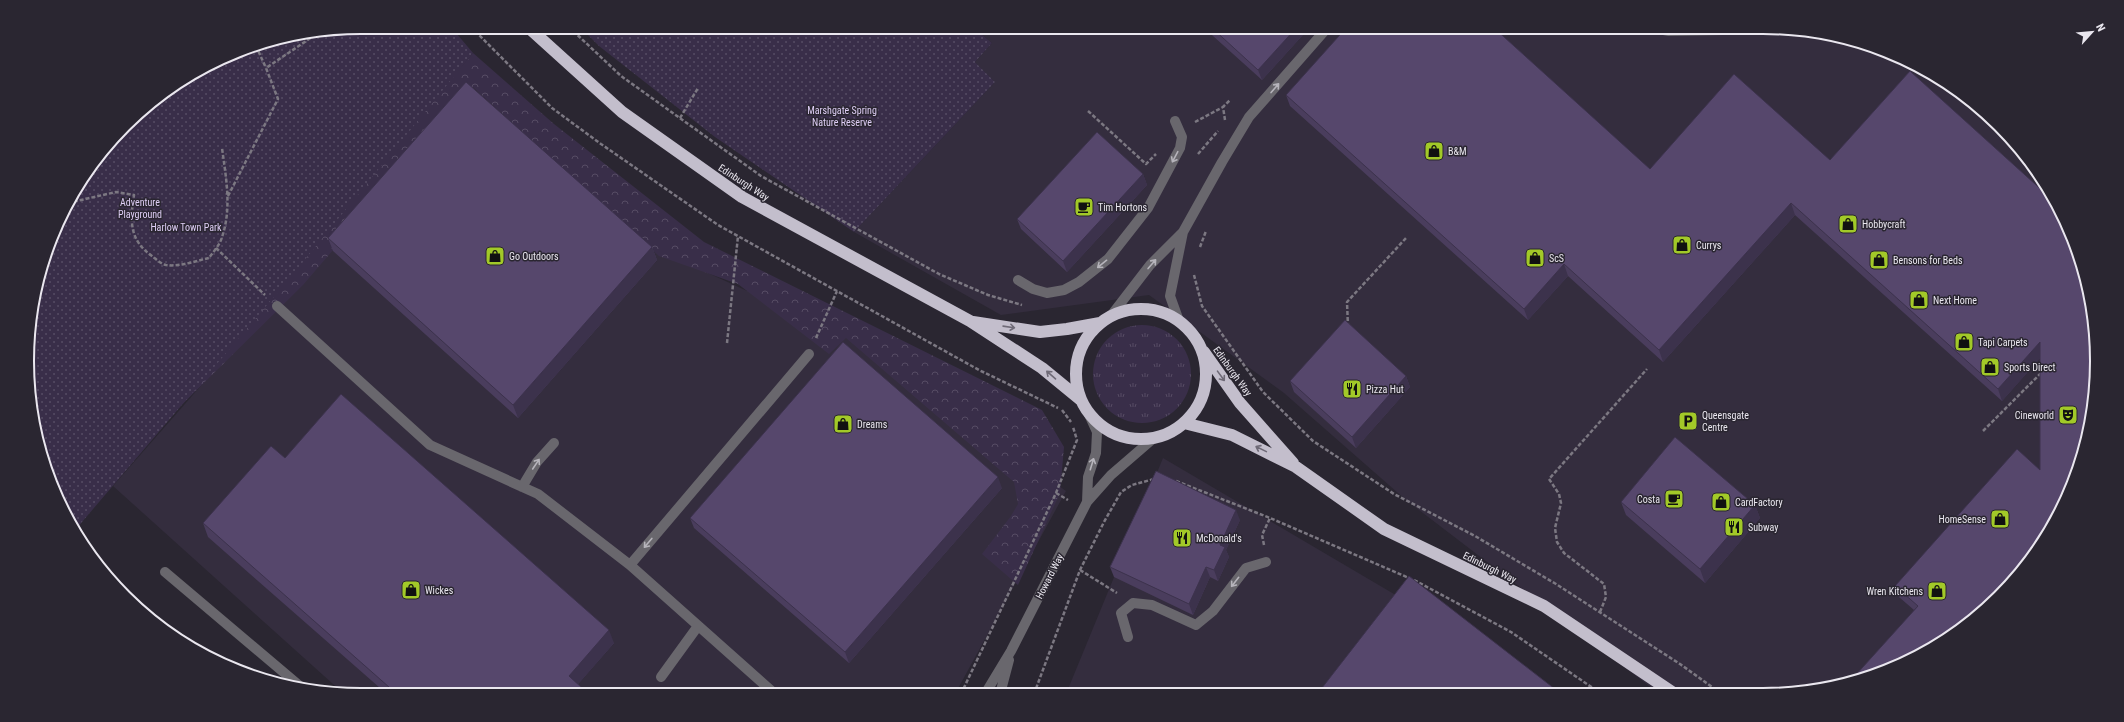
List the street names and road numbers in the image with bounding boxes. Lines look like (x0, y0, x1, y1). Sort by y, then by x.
street label: Edinburgh Way (716, 162, 771, 203)
street label: Edinburgh Way (1211, 345, 1254, 398)
street label: Edinburgh Way (1461, 550, 1518, 585)
street label: Howard Way (1033, 552, 1065, 601)

